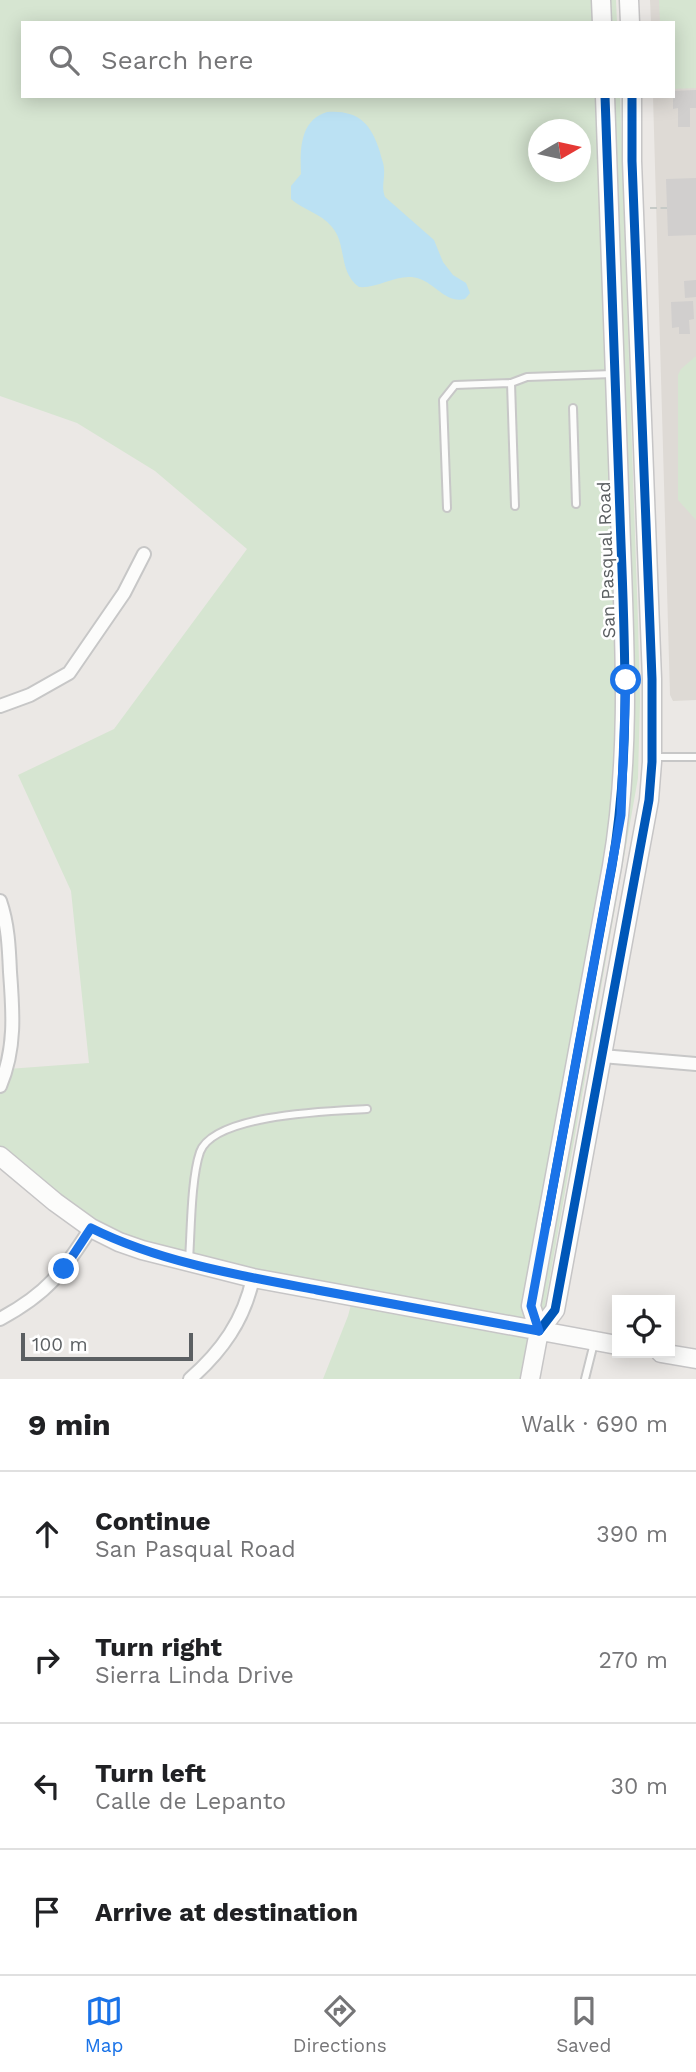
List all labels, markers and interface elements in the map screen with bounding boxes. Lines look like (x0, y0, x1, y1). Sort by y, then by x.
search box (21, 21, 675, 98)
icon: search (45, 41, 83, 79)
text: Search here (101, 45, 253, 75)
north arrow (528, 119, 591, 182)
street label: San Pasqual Road (593, 481, 619, 639)
route start (610, 664, 641, 695)
route end (48, 1253, 79, 1284)
map controls (612, 1295, 675, 1358)
button: locate (612, 1295, 675, 1358)
scale bar (21, 1330, 192, 1362)
text: 100 m (32, 1333, 88, 1356)
text: 9 min (28, 1407, 111, 1442)
text: Walk · 690 m (521, 1411, 668, 1438)
text: Continue (95, 1506, 211, 1536)
icon: ahead (28, 1515, 66, 1553)
text: 390 m (596, 1521, 668, 1548)
text: San Pasqual Road (95, 1536, 296, 1563)
text: Turn right (95, 1632, 222, 1662)
icon: right (28, 1641, 66, 1679)
text: 270 m (599, 1647, 668, 1674)
text: Sierra Linda Drive (95, 1662, 294, 1689)
text: Turn left (95, 1758, 206, 1788)
icon: left (28, 1767, 66, 1805)
text: 30 m (611, 1773, 668, 1800)
text: Calle de Lepanto (95, 1788, 286, 1815)
icon: arrive (28, 1893, 66, 1931)
text: Arrive at destination (95, 1897, 358, 1927)
tab: Map (85, 1992, 123, 2057)
tab: Directions (293, 1992, 387, 2057)
tab: Saved (556, 1992, 611, 2057)

